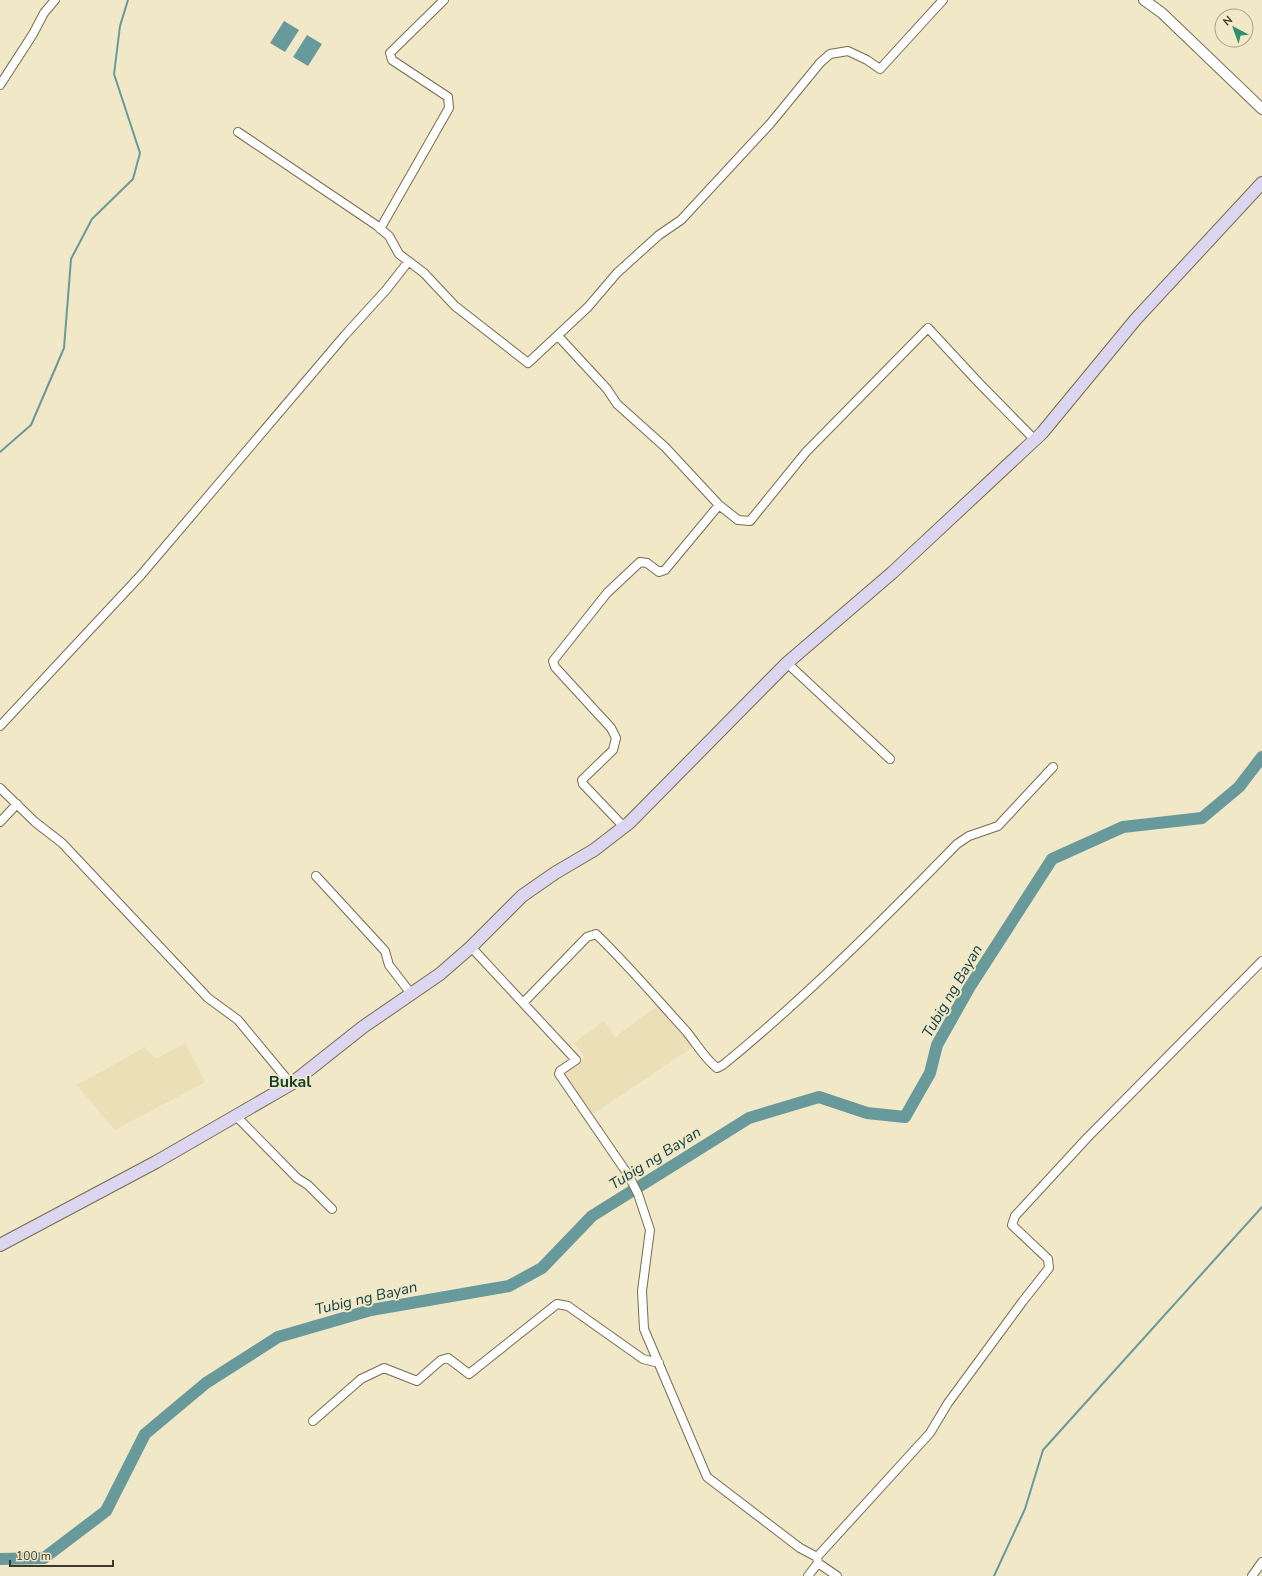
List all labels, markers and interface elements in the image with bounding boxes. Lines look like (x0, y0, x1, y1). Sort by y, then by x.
north arrow (1214, 8, 1254, 48)
text: N (1220, 12, 1236, 29)
water label: Tubig ng Bayan (917, 941, 987, 1041)
district label: Bukal (269, 1071, 311, 1093)
water label: Tubig ng Bayan (605, 1122, 705, 1194)
water label: Tubig ng Bayan (313, 1277, 419, 1319)
scale bar (10, 1542, 113, 1568)
text: 100 m (16, 1548, 51, 1564)

